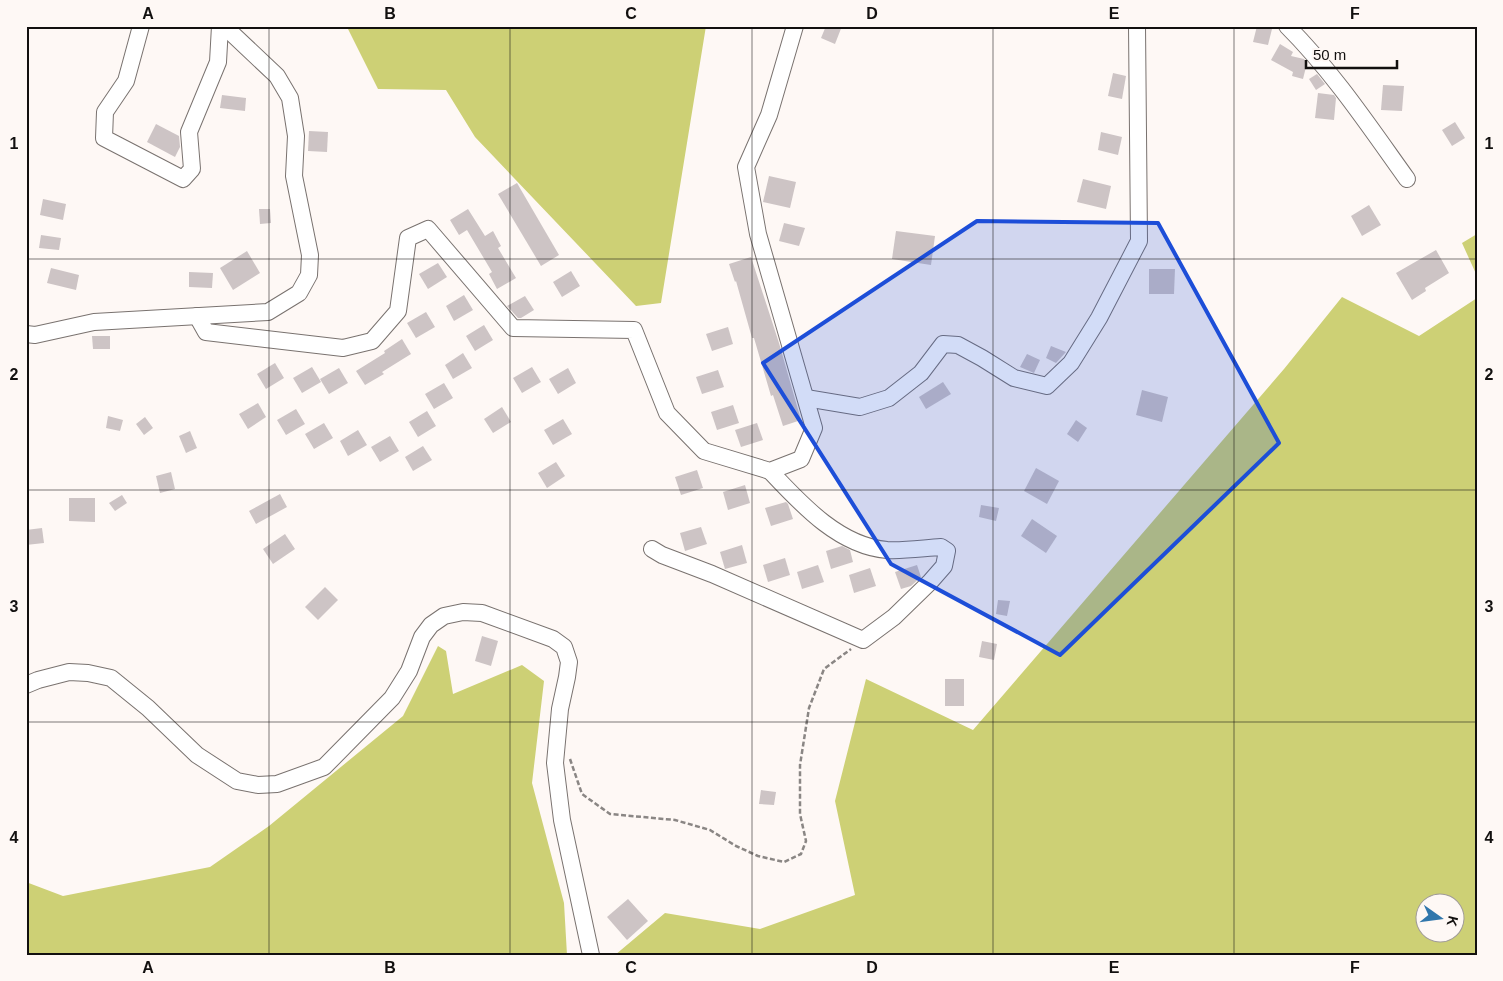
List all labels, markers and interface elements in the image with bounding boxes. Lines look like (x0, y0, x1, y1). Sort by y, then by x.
text: A (142, 5, 154, 22)
text: B (384, 5, 396, 22)
text: C (625, 5, 637, 22)
text: D (866, 5, 878, 22)
text: E (1109, 5, 1120, 22)
text: F (1350, 5, 1360, 22)
scale bar (1306, 38, 1397, 70)
text: 50 m (1313, 46, 1346, 63)
text: 1 (10, 135, 19, 152)
text: 1 (1485, 135, 1494, 152)
text: 2 (10, 366, 19, 383)
text: 2 (1485, 366, 1494, 383)
text: 3 (10, 598, 19, 615)
text: 3 (1485, 598, 1494, 615)
text: 4 (10, 829, 19, 846)
text: 4 (1485, 829, 1494, 846)
north arrow (1416, 894, 1466, 944)
text: K (1444, 914, 1462, 928)
text: A (142, 959, 154, 976)
text: B (384, 959, 396, 976)
text: C (625, 959, 637, 976)
text: D (866, 959, 878, 976)
text: E (1109, 959, 1120, 976)
text: F (1350, 959, 1360, 976)

